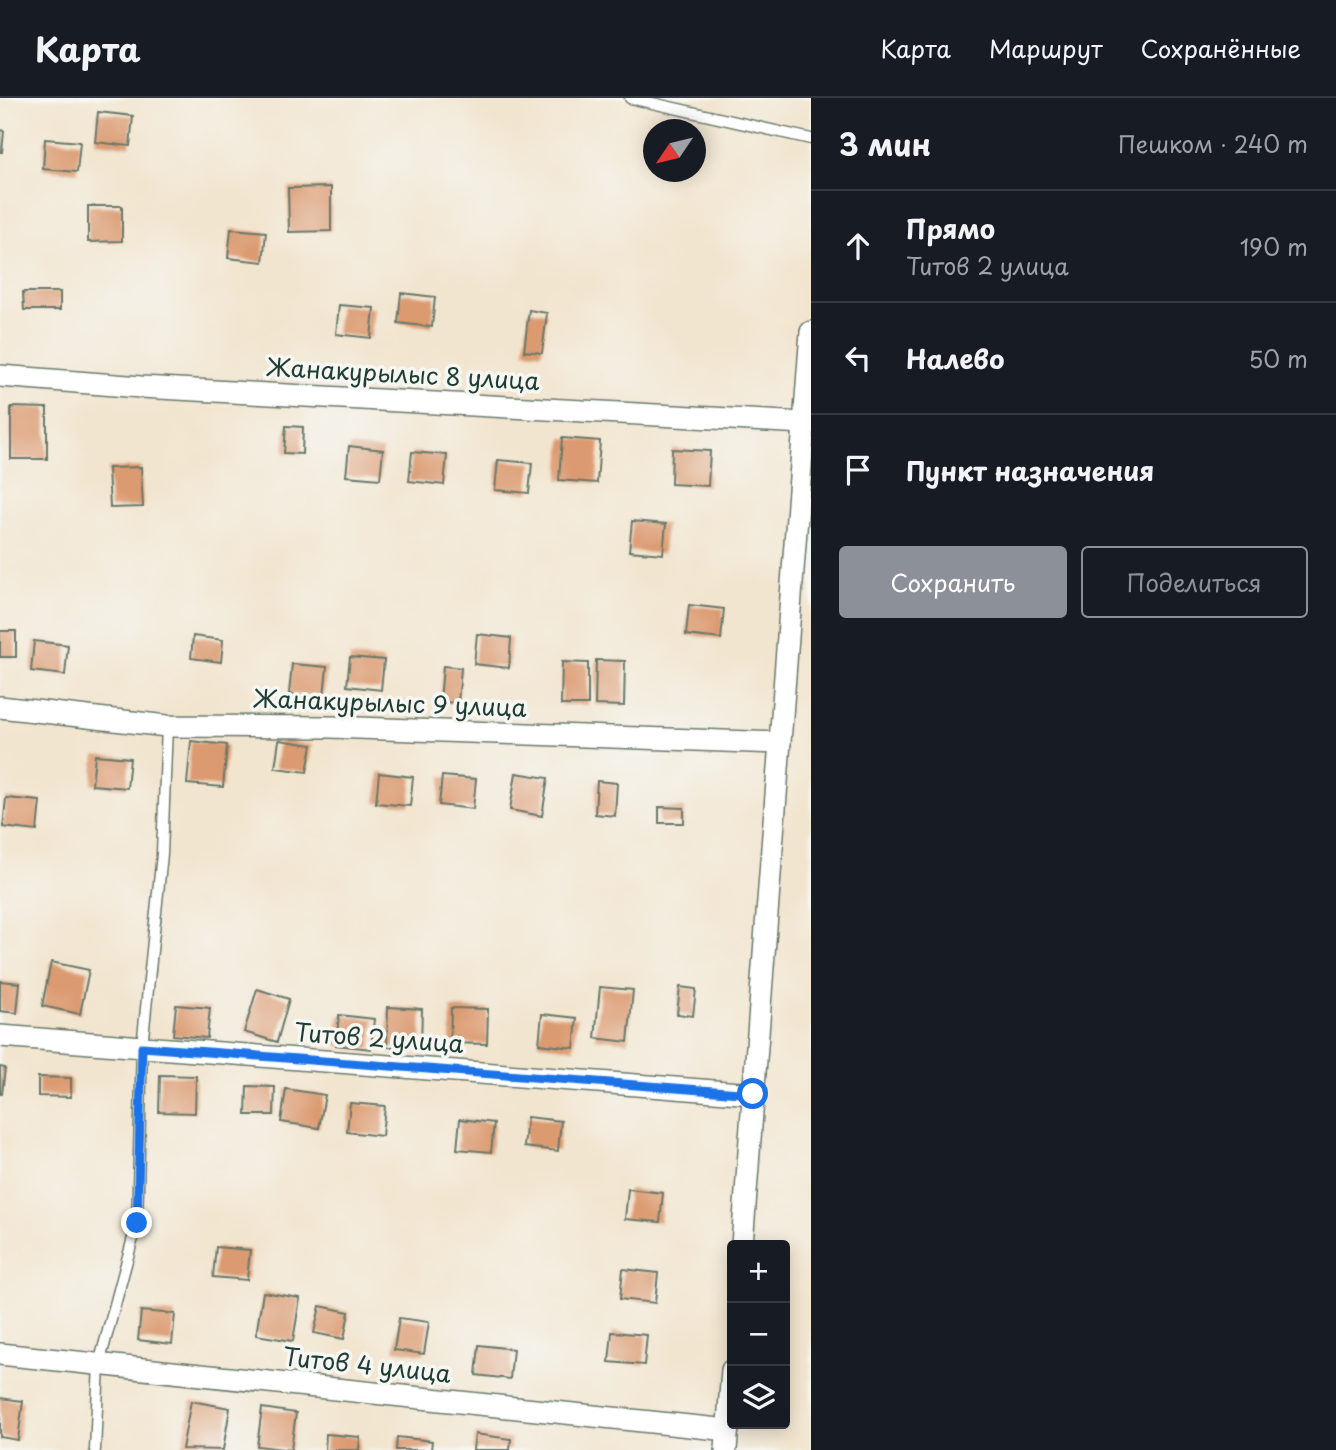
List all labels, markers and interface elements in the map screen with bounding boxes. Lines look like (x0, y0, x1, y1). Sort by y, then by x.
text: Карта (35, 23, 141, 73)
text: Карта (880, 30, 951, 66)
text: Маршрут (989, 30, 1103, 66)
text: Сохранённые (1141, 30, 1301, 66)
north arrow (643, 119, 706, 182)
text: 3 мин (839, 121, 931, 166)
text: Пешком · 240 m (1118, 126, 1308, 161)
text: Прямо (906, 209, 995, 248)
icon: ahead (839, 227, 877, 265)
text: 190 m (1240, 229, 1308, 264)
text: Титов 2 улица (906, 248, 1069, 283)
icon: left (839, 339, 877, 377)
text: Налево (906, 339, 1004, 378)
text: 50 m (1248, 341, 1308, 376)
street label: Жанакурылыс 8 улица (265, 348, 540, 398)
icon: arrive (839, 451, 877, 489)
text: Пункт назначения (906, 451, 1154, 490)
button: Сохранить (839, 546, 1067, 618)
button: Поделиться (1081, 546, 1308, 618)
street label: Жанакурылыс 9 улица (252, 679, 527, 725)
street label: Титов 2 улица (293, 1013, 465, 1061)
route start (737, 1078, 768, 1109)
route end (121, 1207, 152, 1238)
map controls (727, 1240, 790, 1429)
button: + (727, 1240, 790, 1303)
button: − (727, 1303, 790, 1366)
street label: Титов 4 улица (281, 1337, 453, 1391)
button: layers (727, 1366, 790, 1429)

